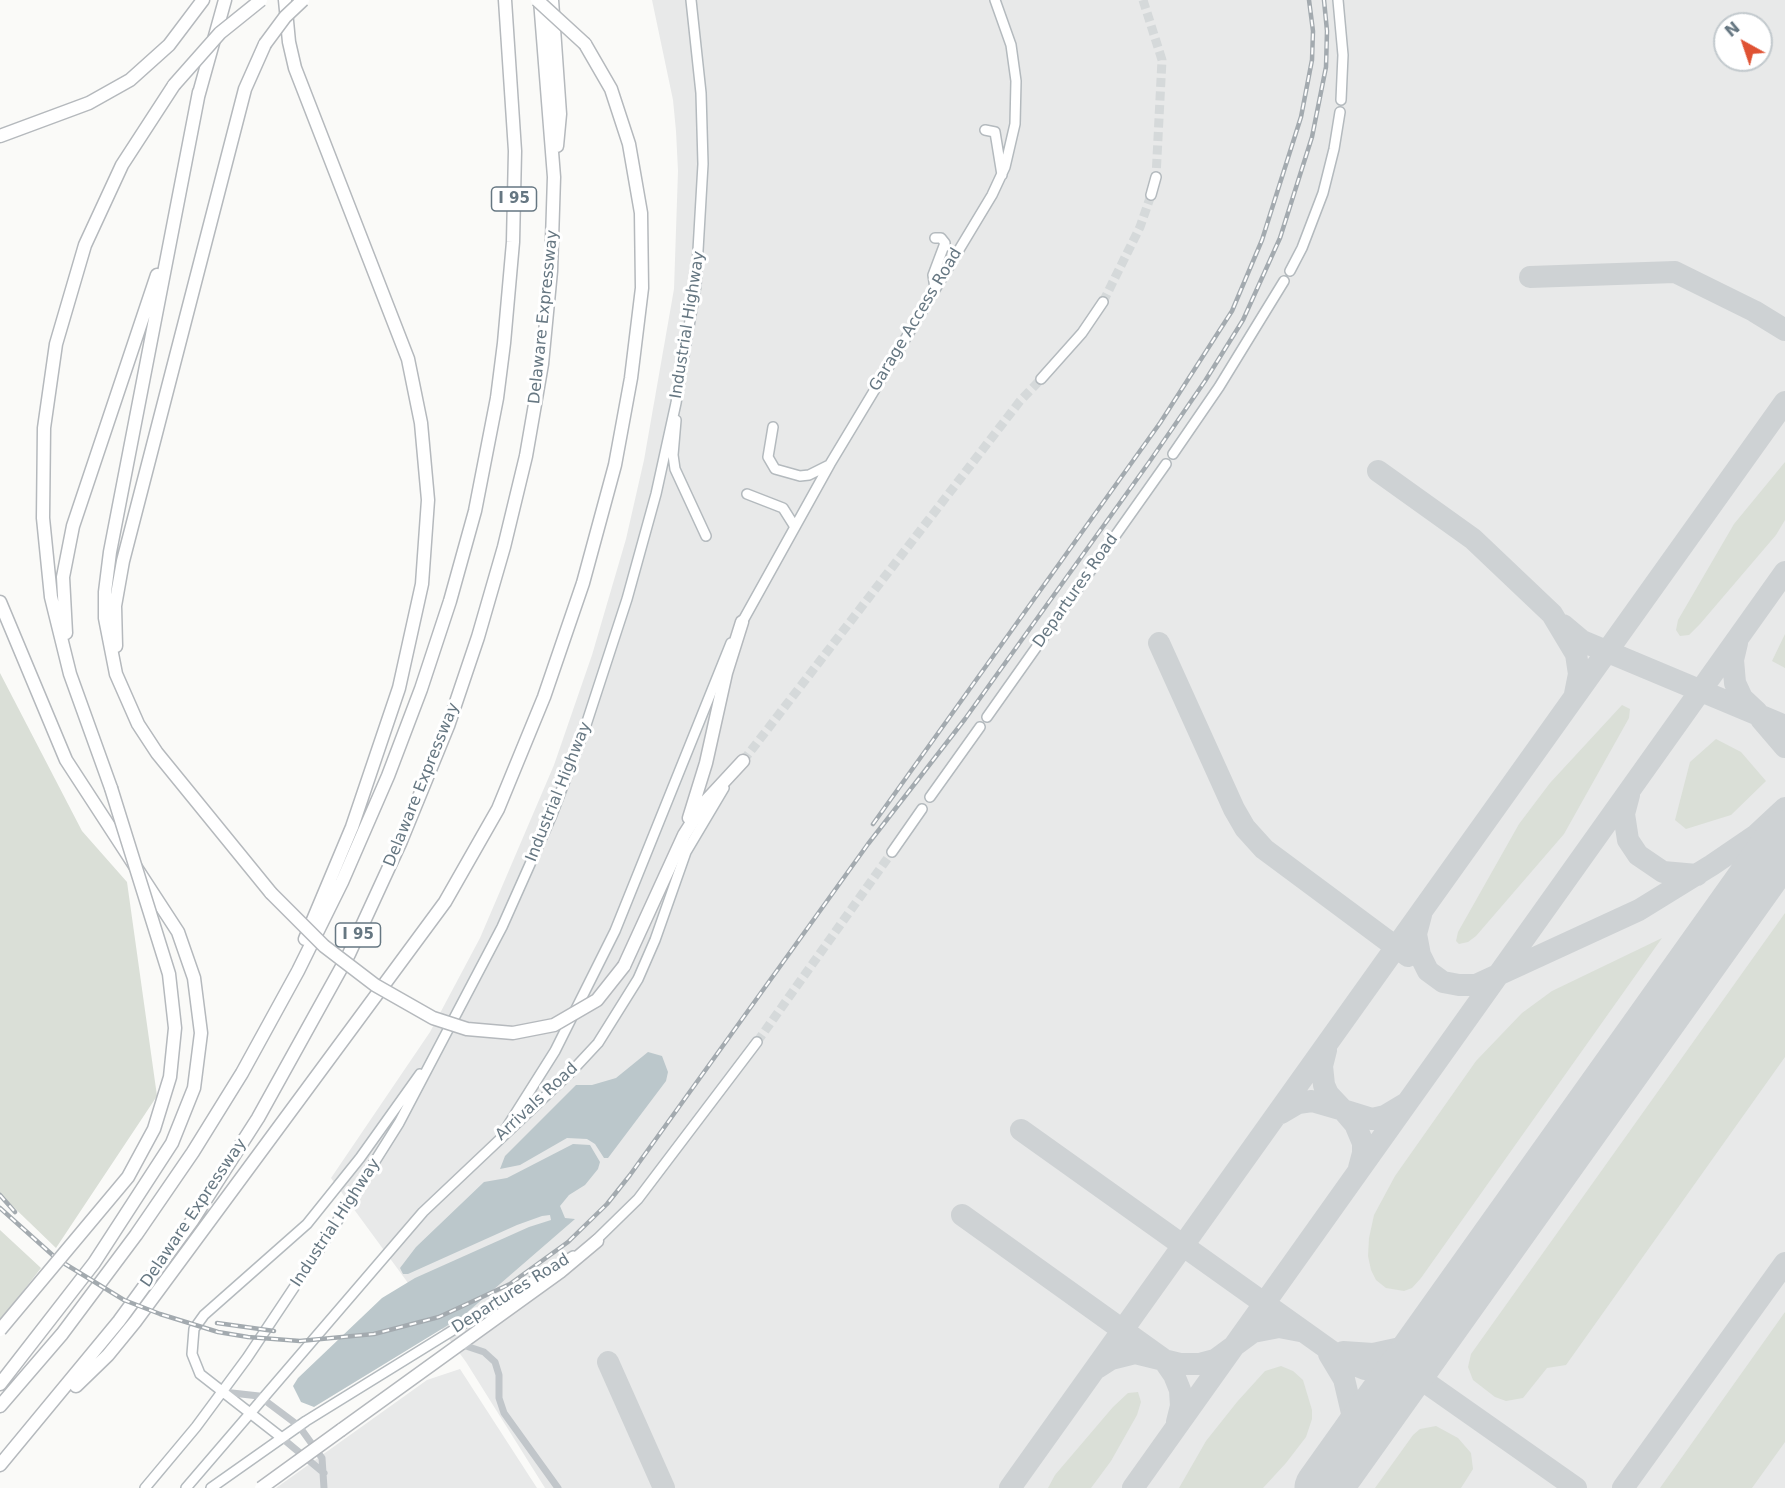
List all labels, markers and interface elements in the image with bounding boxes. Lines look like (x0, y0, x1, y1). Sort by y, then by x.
north arrow (1713, 12, 1773, 72)
text: N (1721, 18, 1744, 41)
road number: I 95 (492, 187, 536, 211)
street label: Delaware Expressway (525, 229, 563, 405)
street label: Garage Access Road (866, 245, 966, 395)
street label: Industrial Highway (667, 250, 709, 400)
street label: Departures Road (1029, 530, 1123, 652)
street label: Delaware Expressway (380, 700, 464, 870)
street label: Industrial Highway (522, 719, 596, 865)
road number: I 95 (336, 923, 380, 947)
street label: Arrivals Road (492, 1059, 582, 1145)
street label: Delaware Expressway (137, 1135, 251, 1291)
street label: Industrial Highway (287, 1155, 385, 1291)
street label: Departures Road (449, 1250, 573, 1338)

